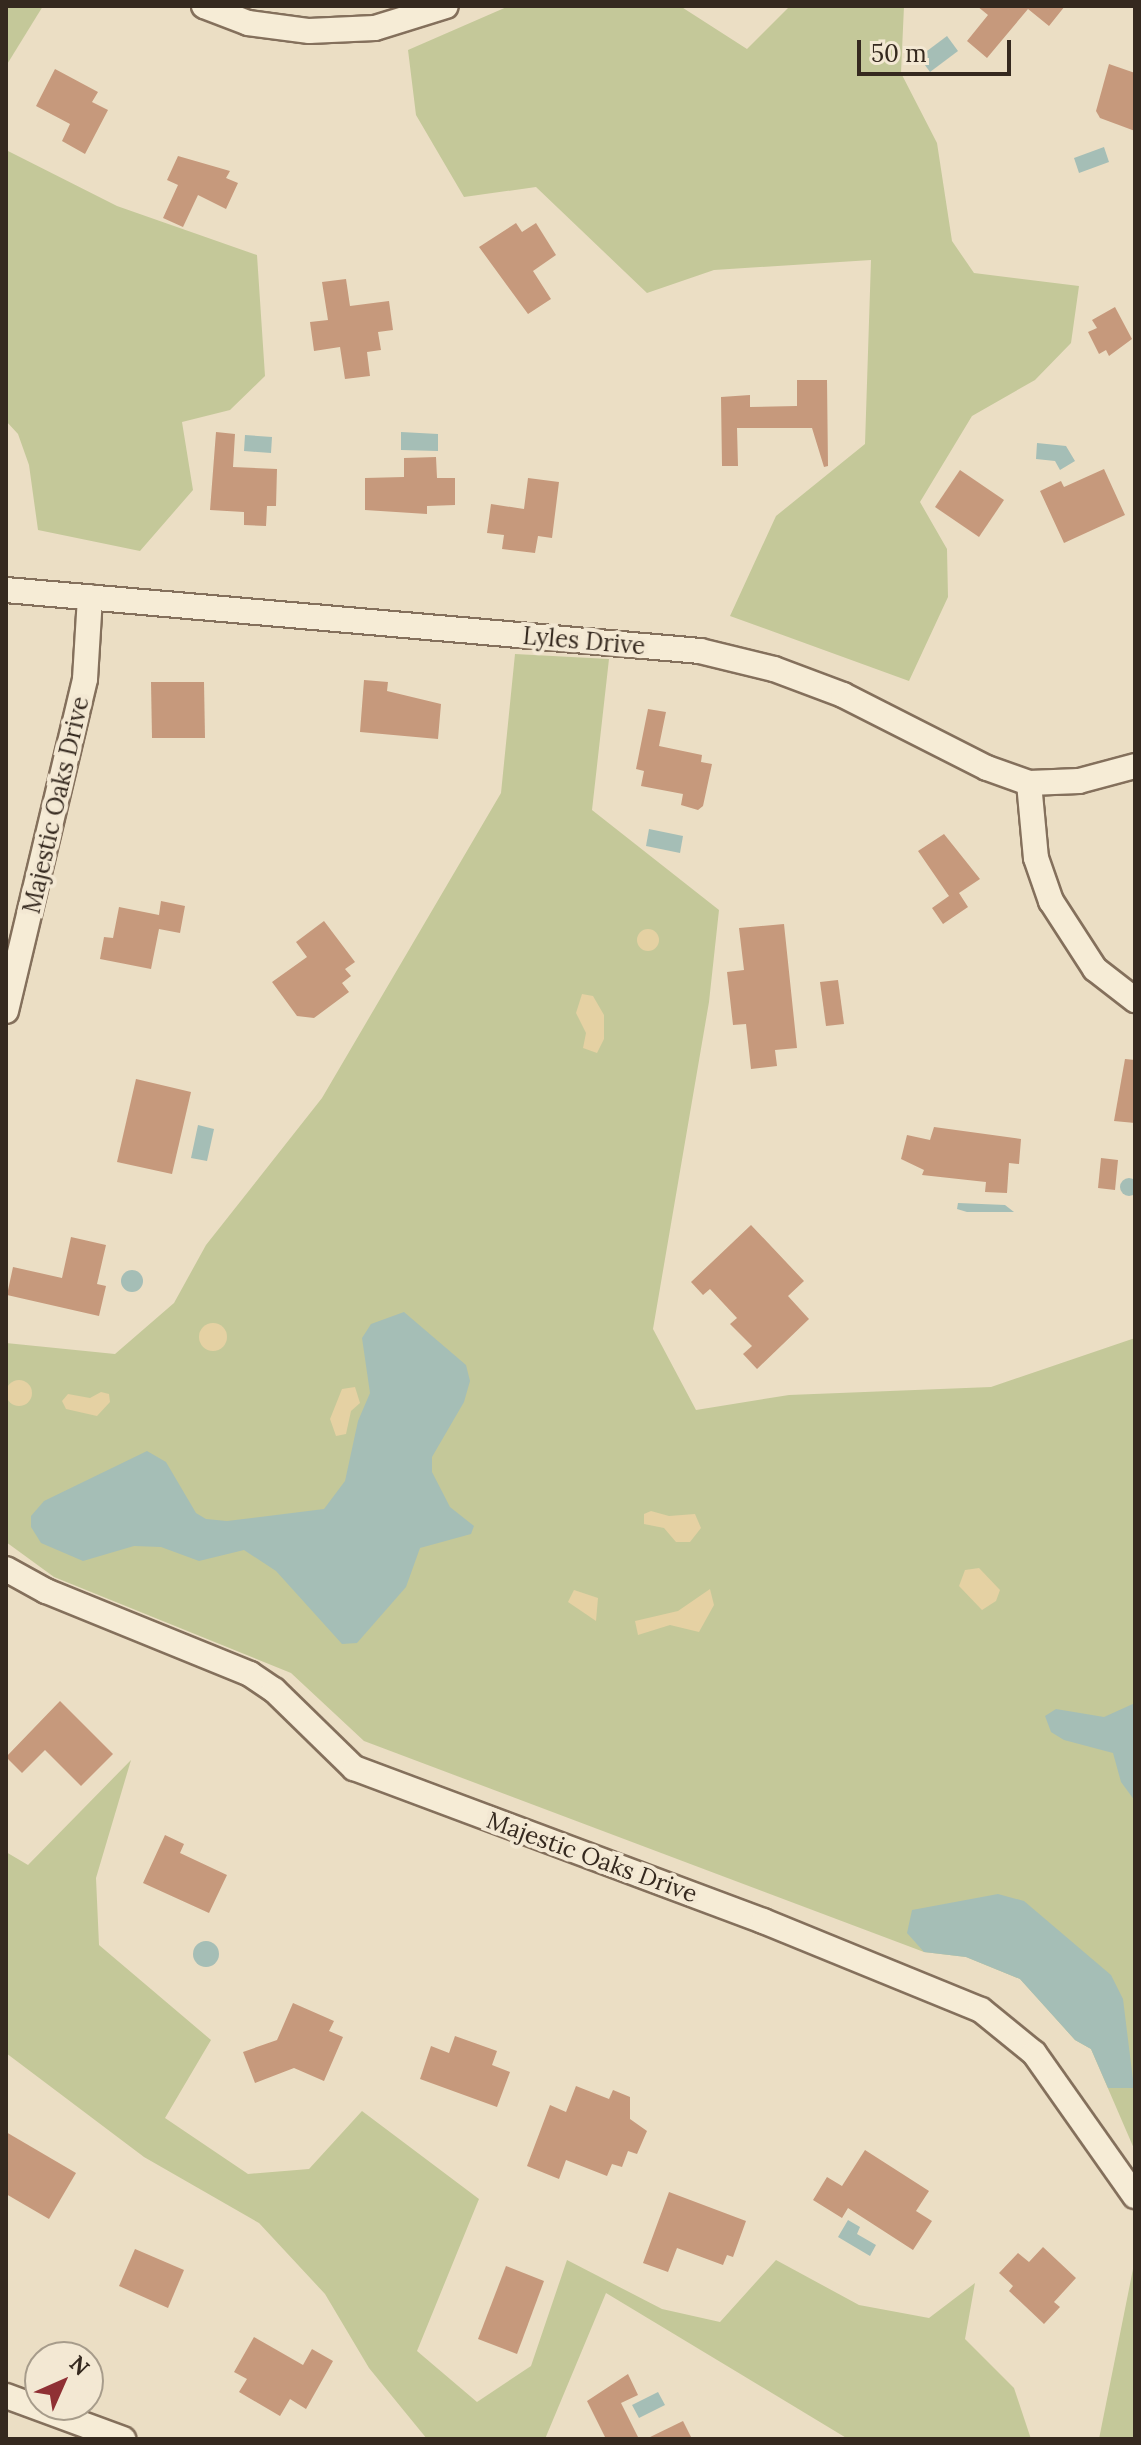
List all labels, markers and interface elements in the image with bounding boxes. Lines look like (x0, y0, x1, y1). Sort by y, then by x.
scale bar (861, 24, 1015, 74)
text: 50 m (871, 38, 927, 69)
street label: Lyles Drive (522, 621, 646, 661)
street label: Majestic Oaks Drive (17, 694, 95, 916)
street label: Majestic Oaks Drive (483, 1806, 701, 1908)
north arrow (24, 2341, 104, 2421)
text: N (64, 2350, 95, 2381)

